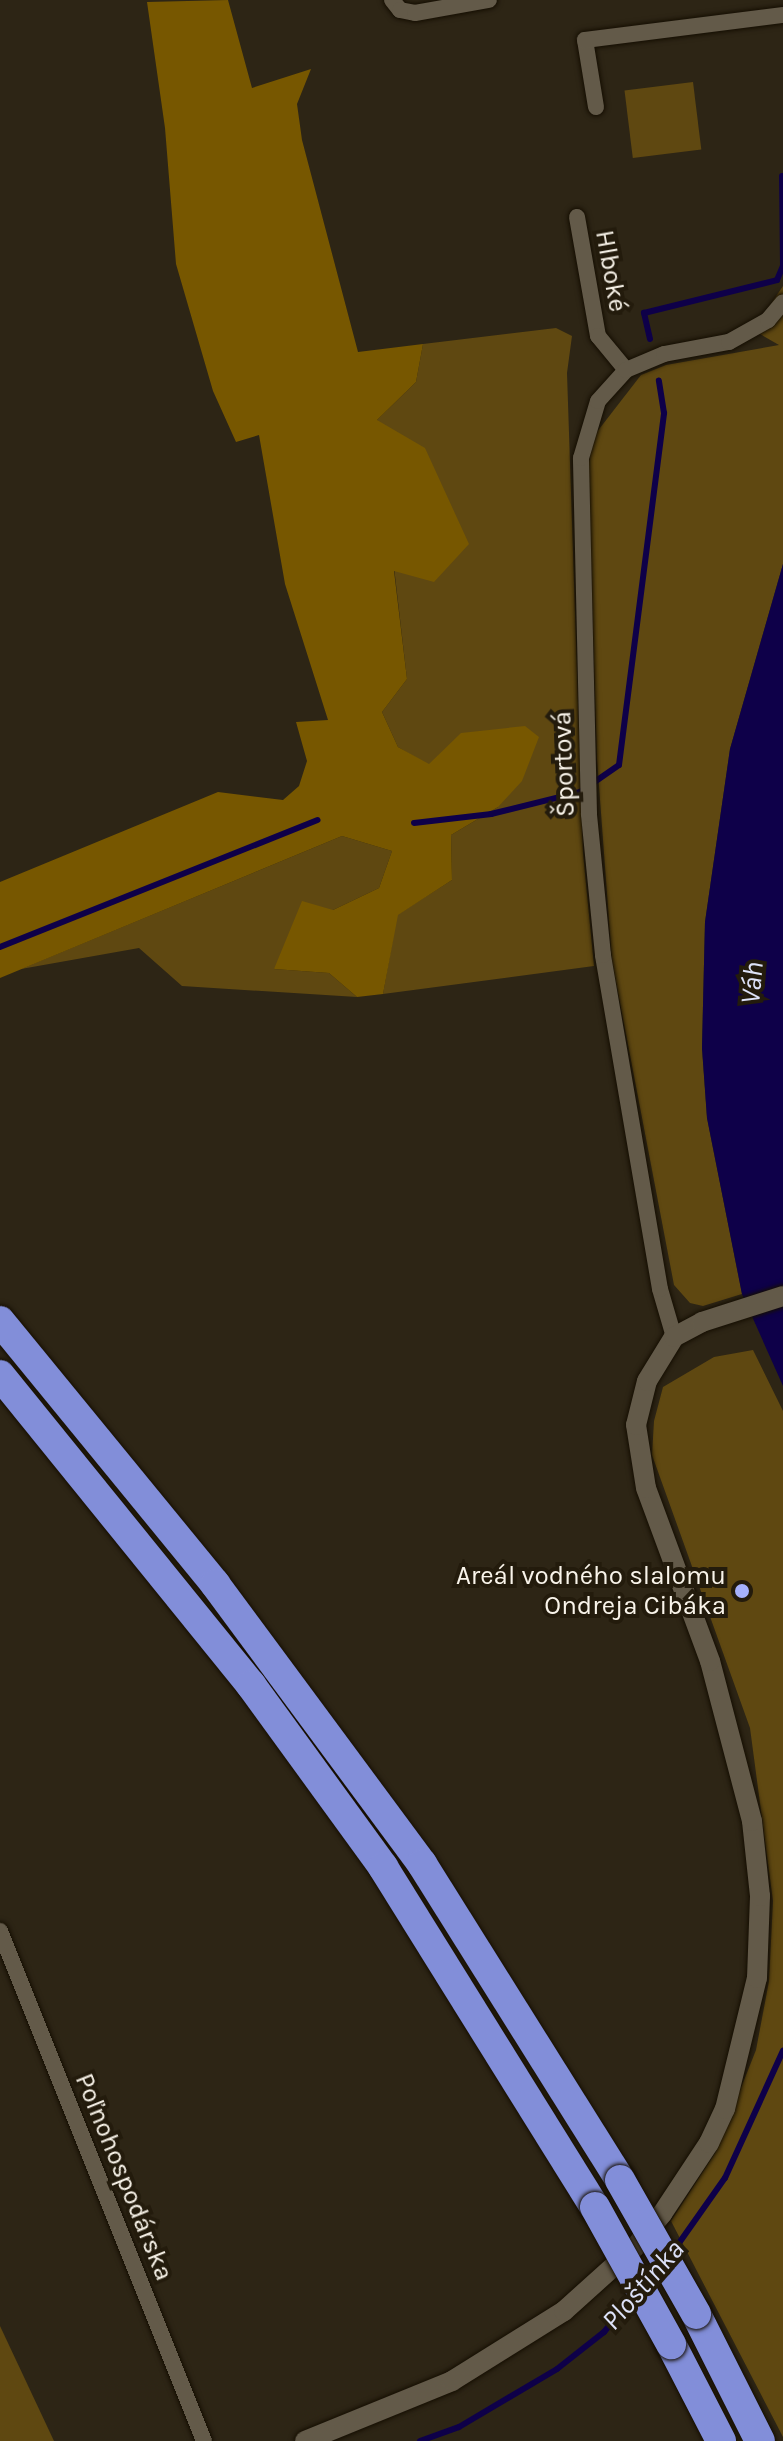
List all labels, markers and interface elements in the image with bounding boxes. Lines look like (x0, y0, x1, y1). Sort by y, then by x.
street label: Hlboké (588, 228, 634, 314)
street label: Športová (547, 711, 581, 817)
water label: Váh (733, 960, 771, 1006)
place label: Areál vodného slalomu Ondreja Cibáka (456, 1560, 726, 1622)
marker: Areál vodného slalomu Ondreja Cibáka (733, 1582, 751, 1600)
street label: Poľnohospodárska (68, 2069, 180, 2285)
water label: Ploštínka (595, 2233, 691, 2337)

